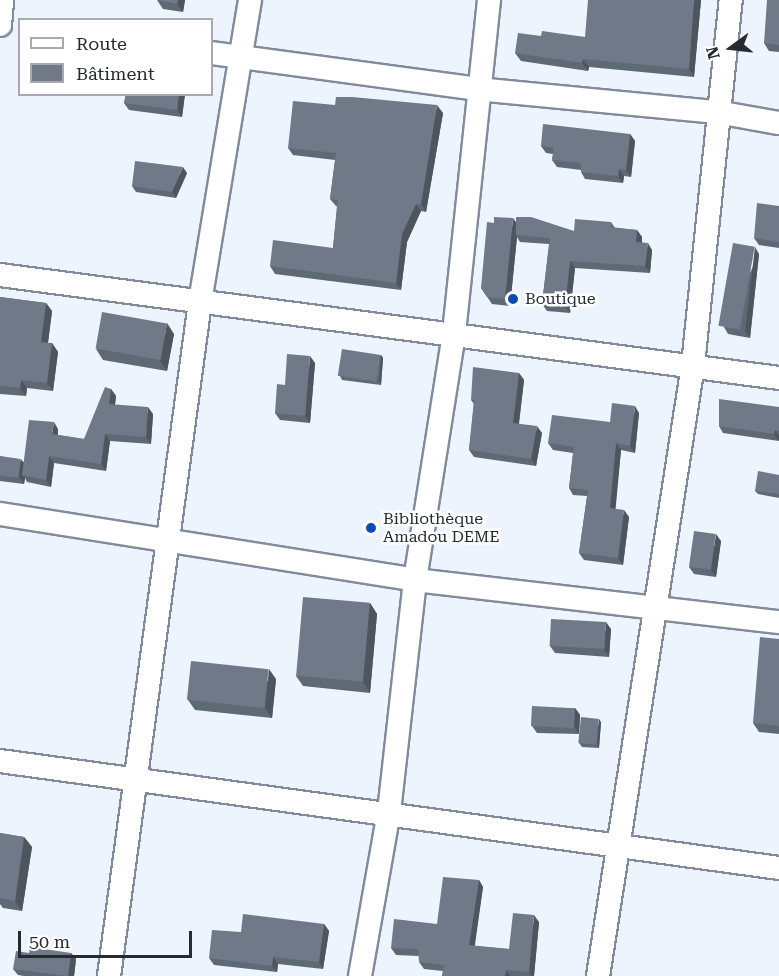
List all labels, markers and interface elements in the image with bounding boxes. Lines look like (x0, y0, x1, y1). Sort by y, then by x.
legend (18, 18, 213, 96)
north arrow (701, 18, 761, 78)
text: Route (76, 33, 127, 54)
text: N (702, 44, 724, 61)
text: Bâtiment (76, 63, 155, 84)
place label: Boutique (525, 289, 596, 309)
marker: Boutique (506, 292, 520, 306)
place label: Bibliothèque Amadou DEME (383, 509, 500, 547)
marker: Bibliothèque Amadou DEME (364, 521, 378, 535)
scale bar (21, 919, 195, 957)
text: 50 m (29, 931, 70, 952)

